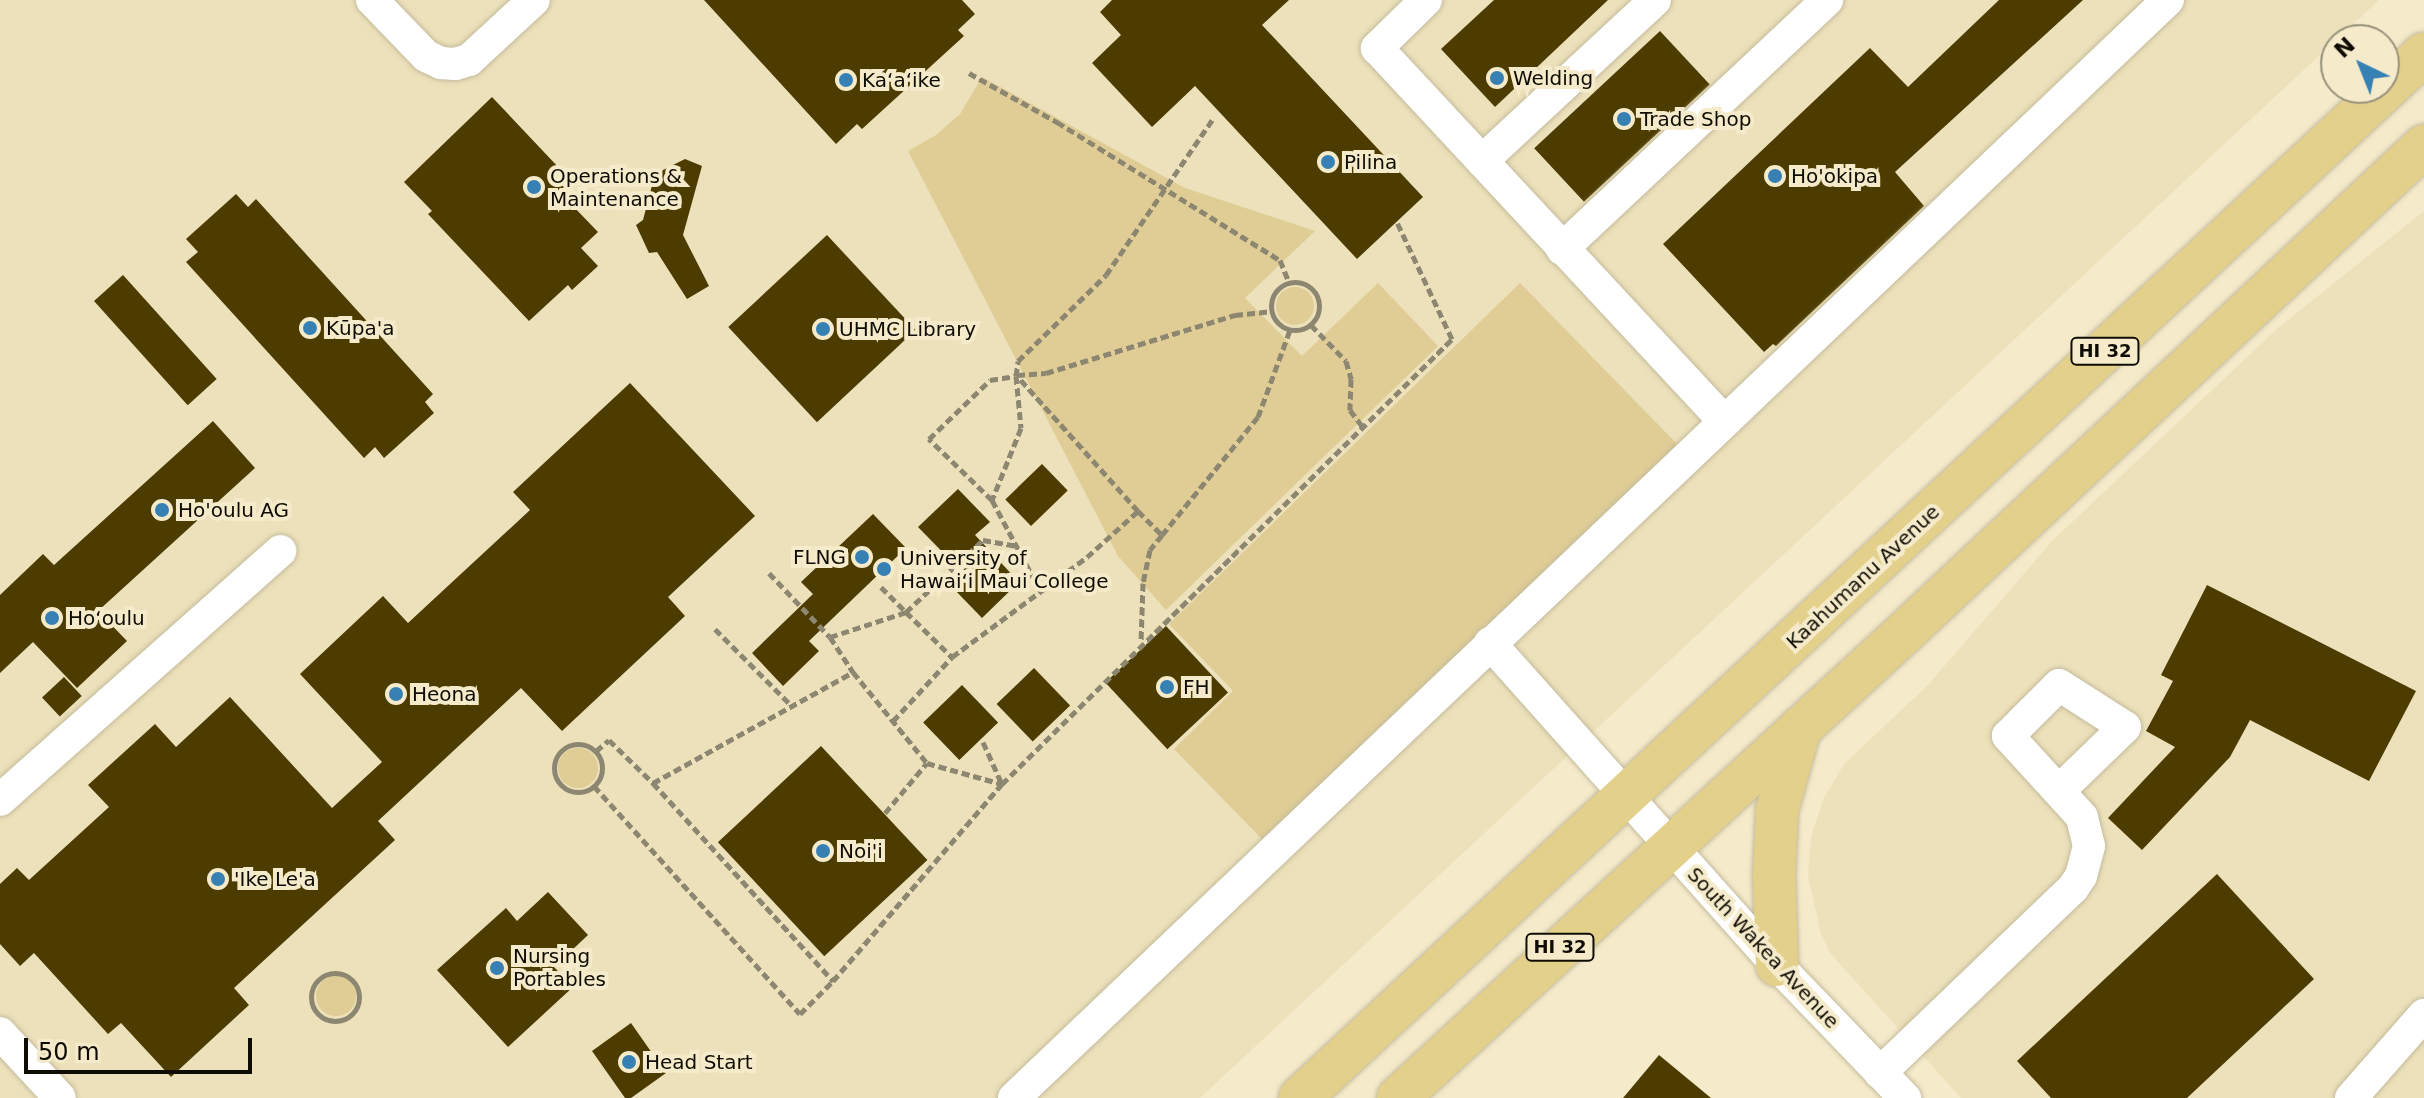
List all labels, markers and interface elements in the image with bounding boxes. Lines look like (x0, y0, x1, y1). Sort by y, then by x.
north arrow (2320, 24, 2400, 104)
text: N (2329, 32, 2360, 63)
place label: Welding (1513, 66, 1593, 90)
place label: Ka‘a‘ike (862, 68, 941, 92)
marker: Welding (1488, 69, 1506, 87)
marker: Ka‘a‘ike (837, 71, 855, 89)
place label: Trade Shop (1640, 107, 1751, 131)
marker: Trade Shop (1615, 110, 1633, 128)
place label: Pilina (1344, 150, 1397, 174)
marker: Pilina (1319, 153, 1337, 171)
place label: Operations & Maintenance (550, 164, 682, 211)
place label: Ho'okipa (1791, 164, 1878, 188)
marker: Ho'okipa (1766, 167, 1784, 185)
marker: Operations & Maintenance (525, 178, 543, 196)
place label: Kūpa'a (326, 316, 394, 340)
place label: UHMC Library (839, 317, 976, 341)
marker: Kūpa'a (301, 319, 319, 337)
marker: UHMC Library (814, 320, 832, 338)
road number: HI 32 (2069, 337, 2141, 365)
place label: Ho'oulu AG (178, 498, 289, 522)
street label: Kaahumanu Avenue (1782, 500, 1944, 654)
marker: Ho'oulu AG (153, 501, 171, 519)
place label: FLNG (793, 545, 846, 569)
place label: University of Hawai‘i Maui College (900, 546, 1108, 593)
marker: FLNG (853, 548, 871, 566)
marker: University of Hawai‘i Maui College (875, 560, 893, 578)
place label: Ho‘oulu (68, 606, 145, 630)
marker: Ho‘oulu (43, 609, 61, 627)
place label: FH (1183, 675, 1210, 699)
marker: FH (1158, 678, 1176, 696)
place label: Heona (412, 682, 477, 706)
marker: Heona (387, 685, 405, 703)
place label: Noi'i (839, 839, 883, 863)
marker: Noi'i (814, 842, 832, 860)
street label: South Wakea Avenue (1682, 863, 1844, 1033)
place label: 'Ike Le'a (234, 867, 316, 891)
marker: 'Ike Le'a (209, 870, 227, 888)
road number: HI 32 (1524, 933, 1596, 961)
place label: Nursing Portables (513, 944, 606, 991)
marker: Nursing Portables (488, 959, 506, 977)
scale bar (28, 1022, 256, 1072)
text: 50 m (38, 1038, 100, 1066)
place label: Head Start (645, 1050, 753, 1074)
marker: Head Start (620, 1053, 638, 1071)

